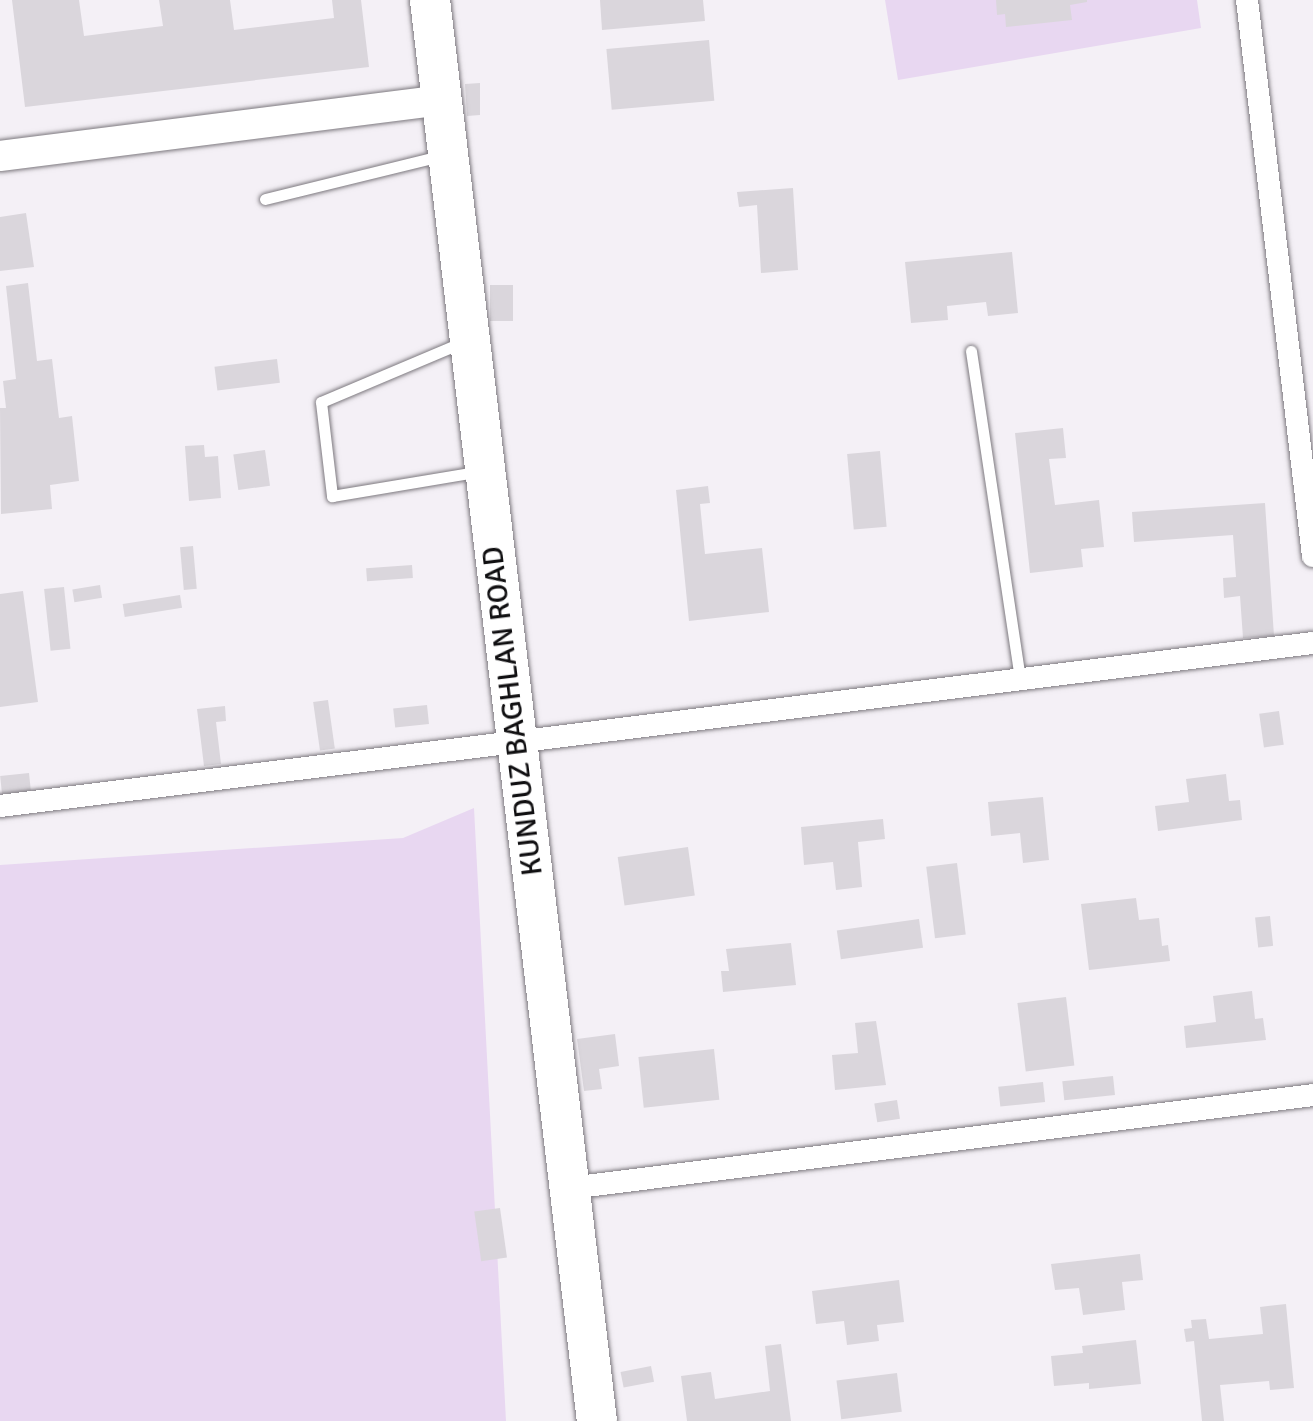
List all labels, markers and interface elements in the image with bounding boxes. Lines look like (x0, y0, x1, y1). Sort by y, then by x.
street label: KUNDUZ BAGHLAN ROAD (475, 544, 551, 878)

